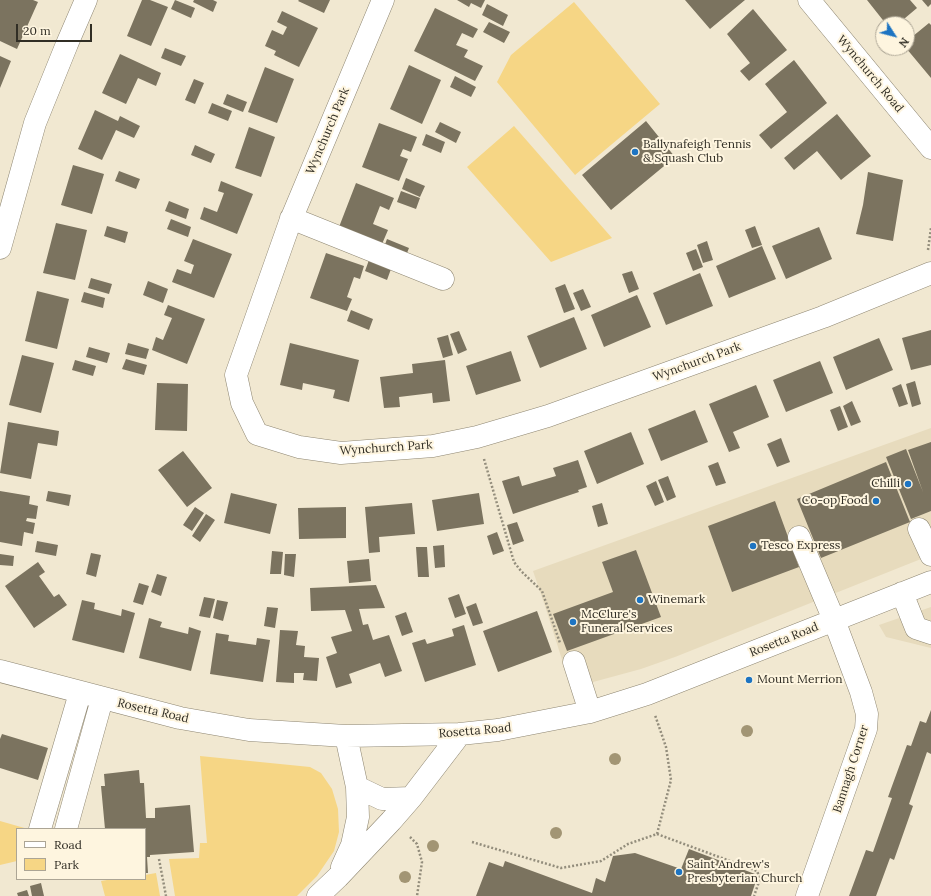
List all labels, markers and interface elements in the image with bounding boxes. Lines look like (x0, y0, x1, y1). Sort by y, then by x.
scale bar (18, 16, 94, 42)
north arrow (875, 16, 915, 56)
text: 20 m (23, 23, 51, 38)
street label: Wynchurch Road (834, 33, 906, 115)
text: N (896, 35, 912, 50)
street label: Wynchurch Park (303, 85, 353, 177)
place label: Ballynafeigh Tennis & Squash Club (643, 138, 751, 166)
marker: Ballynafeigh Tennis & Squash Club (630, 147, 640, 157)
street label: Wynchurch Park (651, 339, 743, 385)
street label: Wynchurch Park (339, 438, 433, 458)
place label: Chilli (871, 477, 900, 491)
marker: Chilli (903, 479, 913, 489)
place label: Co-op Food (802, 494, 868, 508)
marker: Co-op Food (871, 496, 881, 506)
place label: Tesco Express (761, 539, 840, 553)
marker: Tesco Express (748, 541, 758, 551)
place label: Winemark (648, 593, 705, 607)
marker: Winemark (635, 595, 645, 605)
place label: McClure's Funeral Services (581, 608, 673, 636)
marker: McClure's Funeral Services (568, 617, 578, 627)
street label: Rosetta Road (747, 620, 821, 660)
place label: Mount Merrion (757, 673, 843, 687)
marker: Mount Merrion (744, 675, 754, 685)
street label: Rosetta Road (116, 696, 190, 726)
street label: Rosetta Road (438, 721, 512, 741)
street label: Bannagh Corner (830, 723, 872, 815)
legend (16, 828, 146, 880)
text: Road (54, 837, 82, 852)
text: Park (54, 857, 79, 872)
place label: Saint Andrew's Presbyterian Church (687, 858, 802, 886)
marker: Saint Andrew's Presbyterian Church (674, 867, 684, 877)

